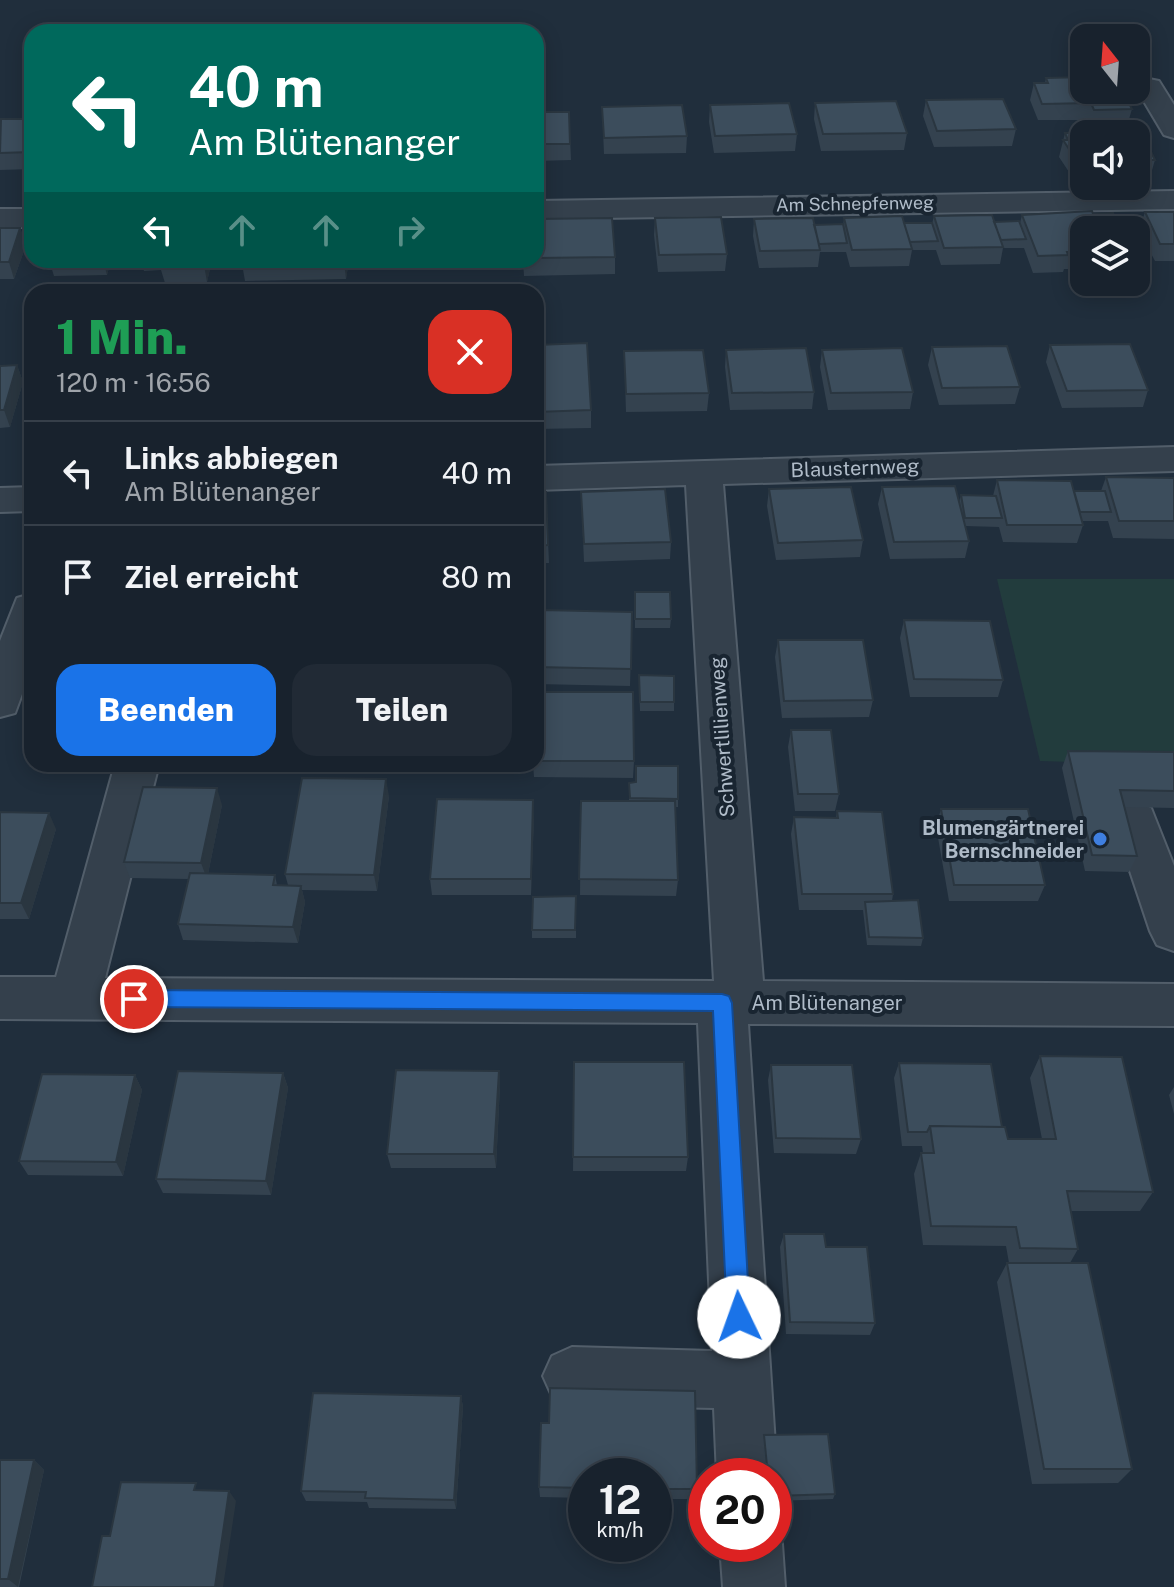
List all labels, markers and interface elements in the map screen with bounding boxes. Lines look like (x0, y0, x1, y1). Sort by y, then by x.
north arrow (1070, 24, 1150, 104)
map controls (1070, 24, 1150, 296)
text: 40 m (188, 54, 324, 120)
icon: left (56, 56, 160, 160)
button: sound (1070, 120, 1150, 200)
text: Am Blütenanger (188, 121, 460, 163)
street label: Am Schnepfenweg (776, 192, 934, 215)
icon: left (136, 208, 180, 252)
icon: ahead (220, 208, 264, 252)
icon: ahead (304, 208, 348, 252)
icon: right (388, 208, 432, 252)
button: layers (1070, 216, 1150, 296)
text: 1 Min. (56, 308, 188, 365)
button: close (428, 310, 512, 394)
text: 120 m · 16:56 (56, 367, 211, 398)
text: Links abbiegen (124, 440, 339, 476)
icon: left (56, 451, 100, 495)
street label: Blausternweg (790, 454, 920, 482)
text: 40 m (442, 455, 512, 491)
text: Am Blütenanger (124, 476, 321, 507)
icon: arrive (56, 555, 100, 599)
text: Ziel erreicht (124, 559, 299, 595)
text: 80 m (441, 559, 512, 595)
street label: Schwertlilienweg (704, 656, 740, 818)
button: Beenden (56, 664, 276, 756)
button: Teilen (292, 664, 512, 756)
place label: Blumengärtnerei Bernschneider (922, 816, 1084, 863)
marker: Blumengärtnerei Bernschneider (1091, 830, 1109, 848)
pin (100, 965, 168, 1033)
icon: arrive (112, 977, 156, 1021)
street label: Am Blütenanger (751, 991, 903, 1015)
position arrow (697, 1275, 781, 1359)
speed limit sign: 20 (688, 1458, 792, 1562)
text: 12 (599, 1476, 641, 1523)
text: km/h (596, 1518, 644, 1542)

